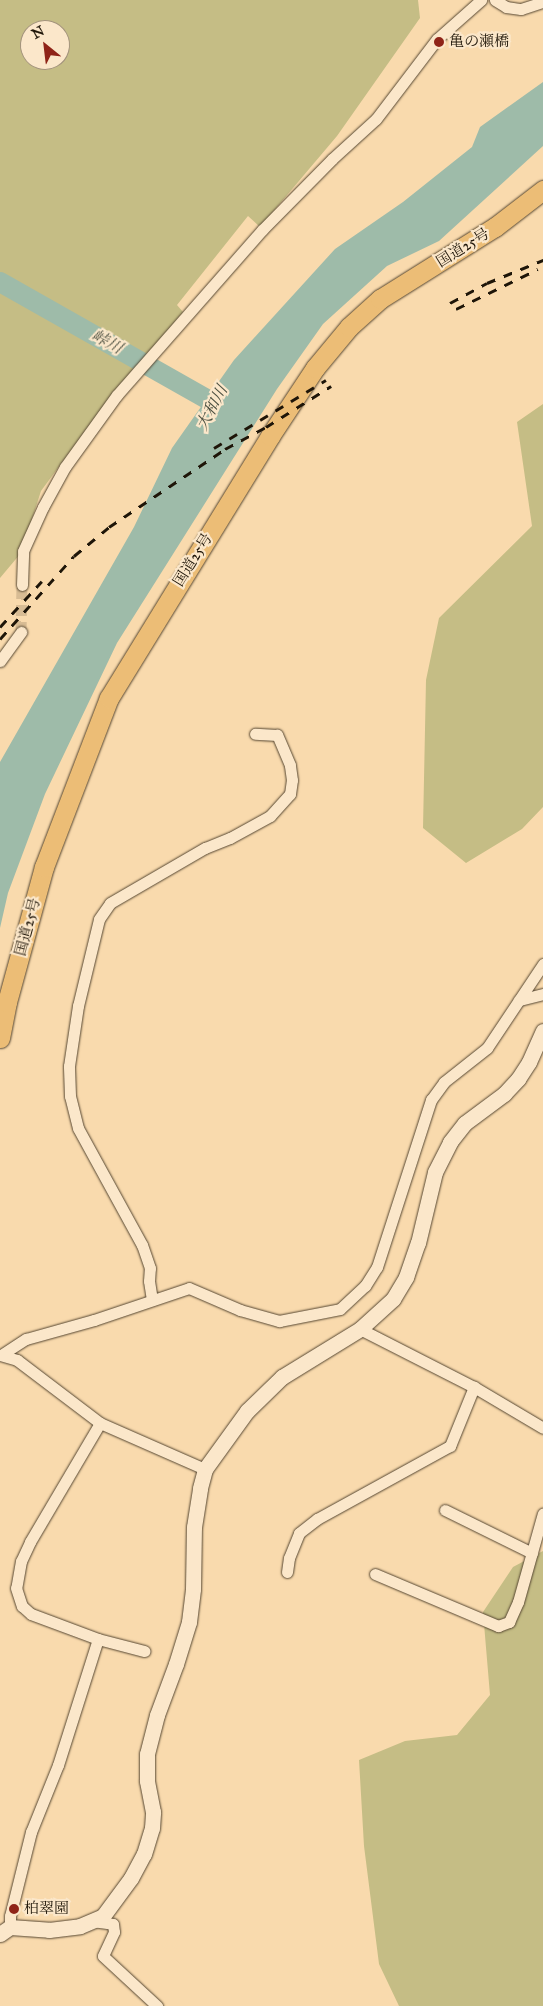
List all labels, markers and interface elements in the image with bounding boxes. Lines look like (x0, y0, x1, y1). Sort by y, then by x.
north arrow (20, 20, 70, 70)
text: N (29, 22, 47, 43)
place label: 亀の瀬橋 (449, 33, 509, 51)
marker: 亀の瀬橋 (433, 36, 445, 48)
street label: 国道25号 (433, 225, 493, 271)
water label: 峠川 (88, 326, 126, 358)
water label: 大和川 (192, 382, 232, 434)
street label: 国道25号 (170, 530, 216, 590)
street label: 国道25号 (12, 896, 44, 958)
place label: 柏翠園 (24, 1900, 69, 1918)
marker: 柏翠園 (8, 1903, 20, 1915)

